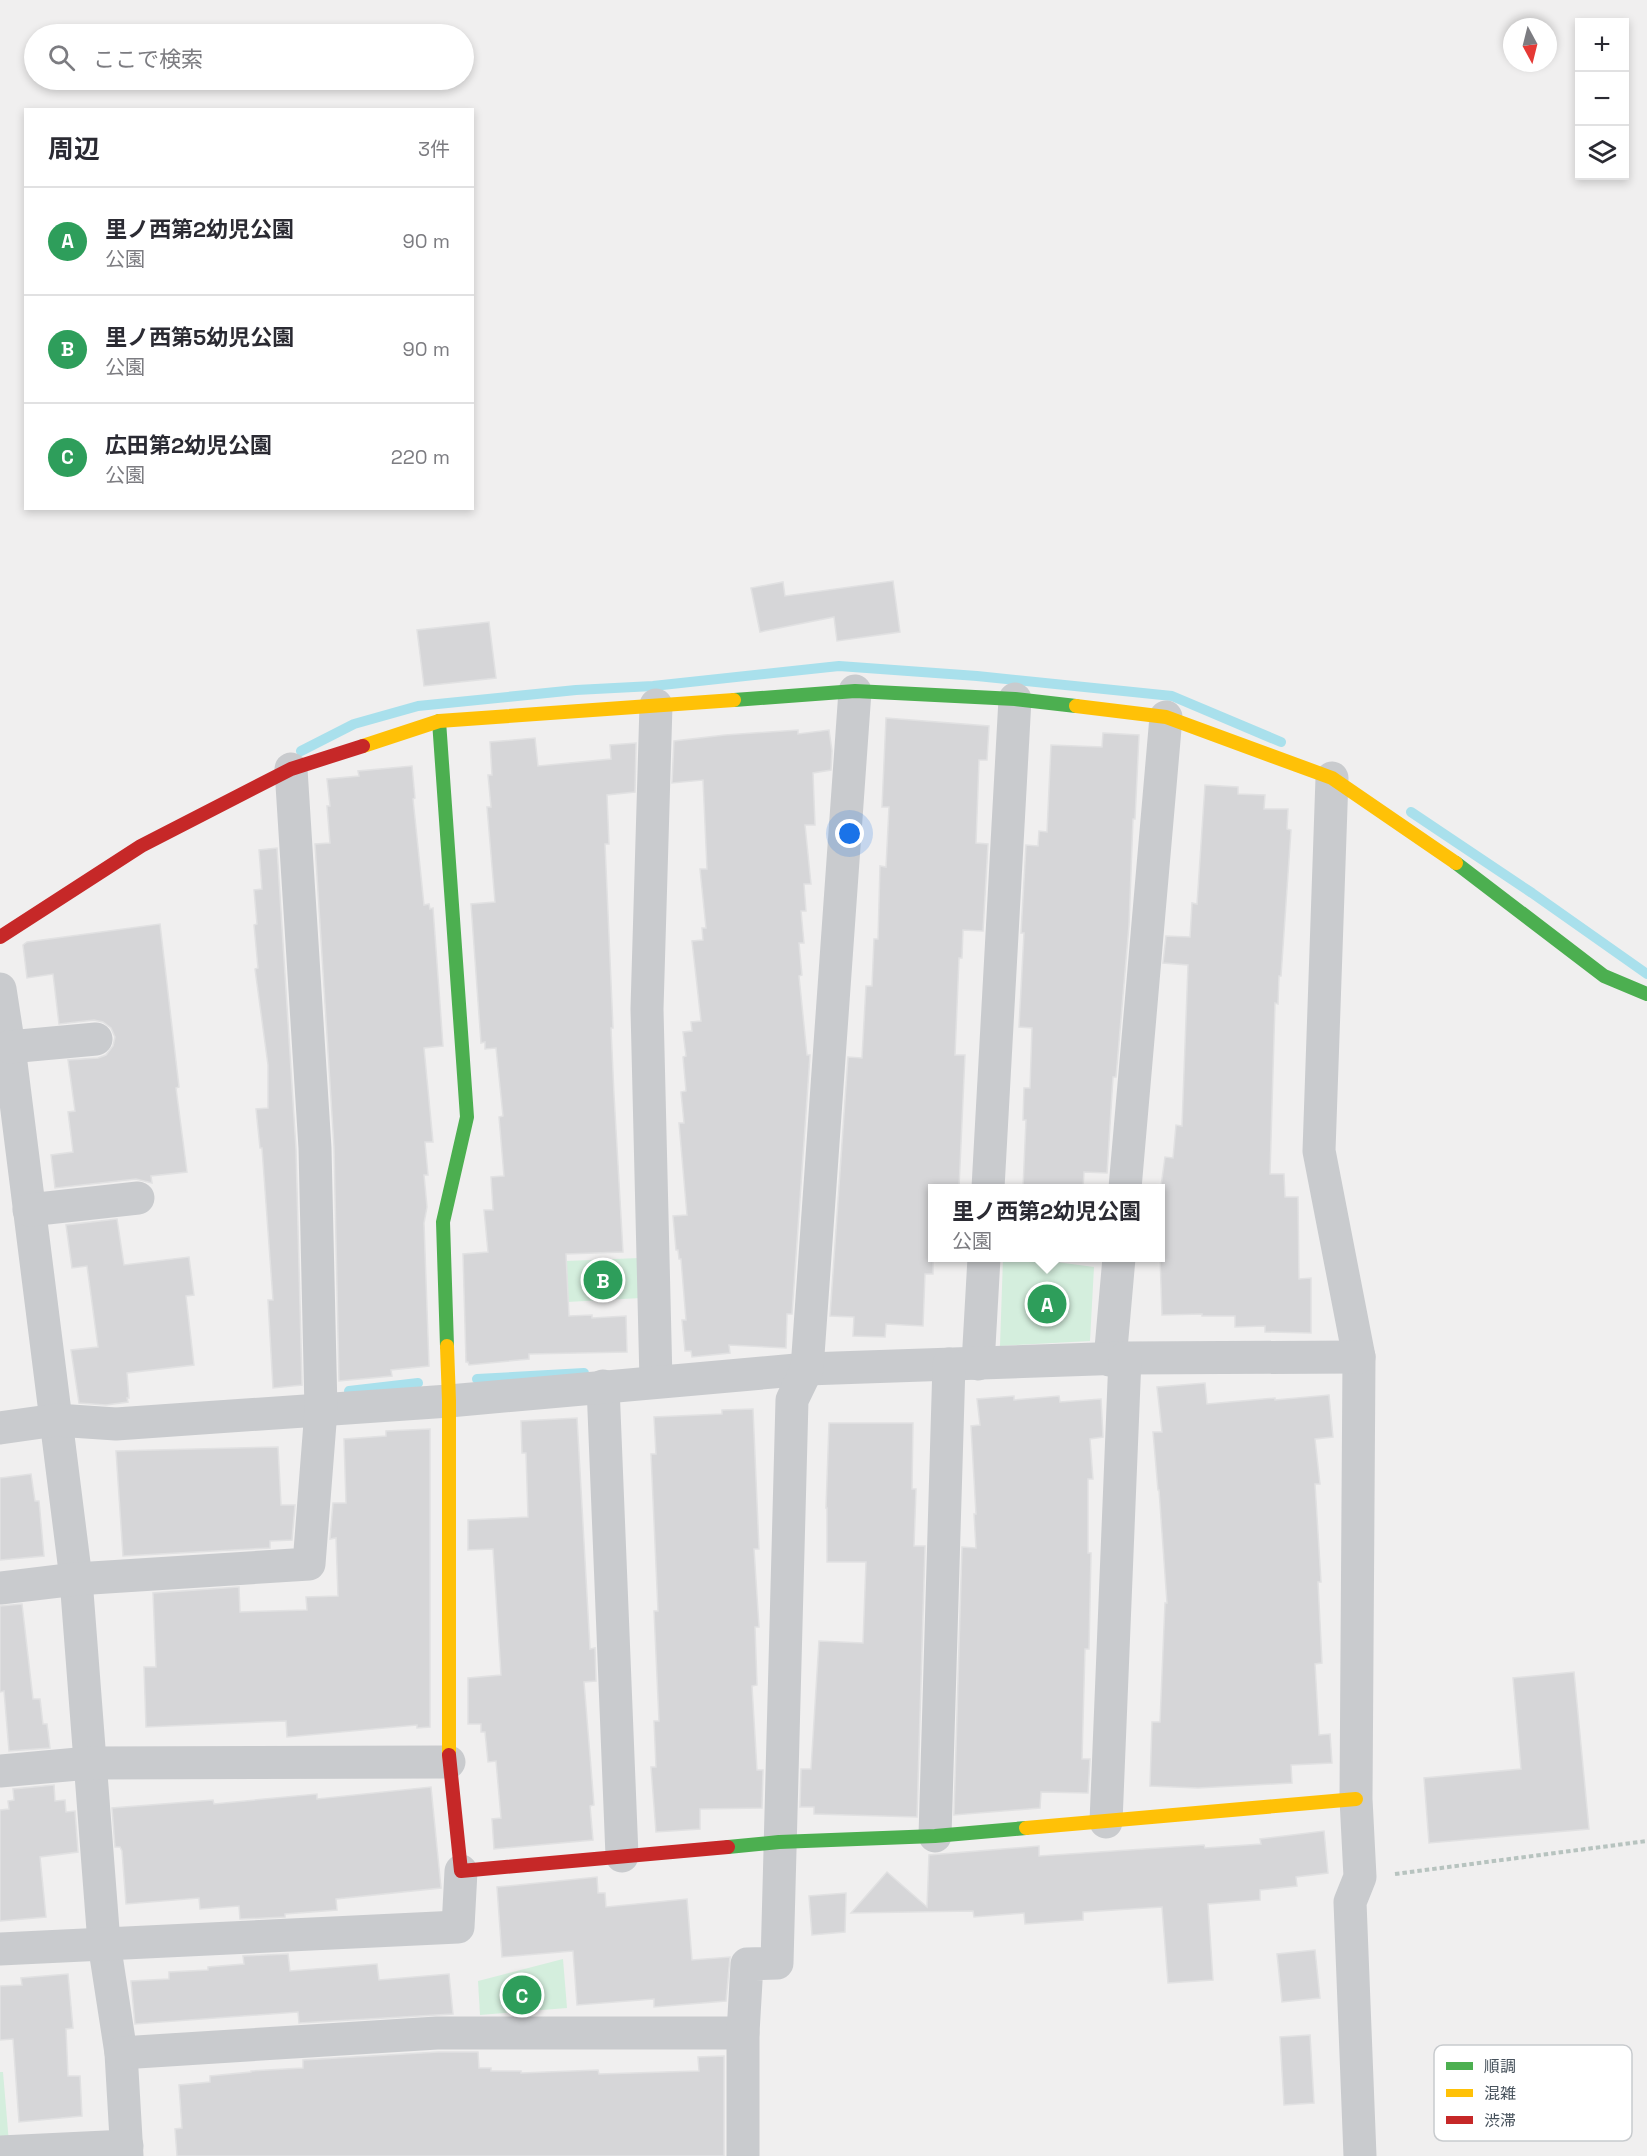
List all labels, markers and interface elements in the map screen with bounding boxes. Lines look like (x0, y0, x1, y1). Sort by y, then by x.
north arrow (1503, 18, 1557, 72)
map controls (1575, 18, 1629, 180)
button: + (1575, 18, 1629, 72)
search box (24, 24, 474, 90)
icon: search (45, 41, 78, 74)
text: ここで検索 (93, 45, 203, 73)
button: − (1575, 72, 1629, 126)
button: layers (1575, 126, 1629, 180)
text: 周辺 (48, 132, 100, 166)
text: 3件 (418, 136, 450, 162)
text: 里ノ西第2幼児公園 (105, 215, 294, 243)
text: A (61, 228, 74, 254)
text: 90 m (403, 228, 450, 254)
text: 公園 (105, 246, 145, 272)
text: 里ノ西第5幼児公園 (105, 323, 294, 351)
text: B (61, 336, 74, 362)
text: 90 m (403, 336, 450, 362)
text: 公園 (105, 354, 145, 380)
text: 広田第2幼児公園 (105, 431, 272, 459)
text: C (61, 444, 74, 470)
text: 220 m (391, 444, 450, 470)
text: 公園 (105, 462, 145, 488)
your location (835, 819, 864, 848)
popup (928, 1184, 1165, 1262)
text: 里ノ西第2幼児公園 (952, 1197, 1141, 1225)
text: 公園 (952, 1228, 992, 1254)
pin: B (584, 1258, 622, 1302)
pin: A (1028, 1282, 1066, 1326)
pin: C (502, 1972, 542, 2018)
legend (1434, 2045, 1632, 2141)
text: 順調 (1484, 2056, 1516, 2077)
text: 混雑 (1484, 2083, 1516, 2104)
text: 渋滞 (1484, 2110, 1516, 2131)

